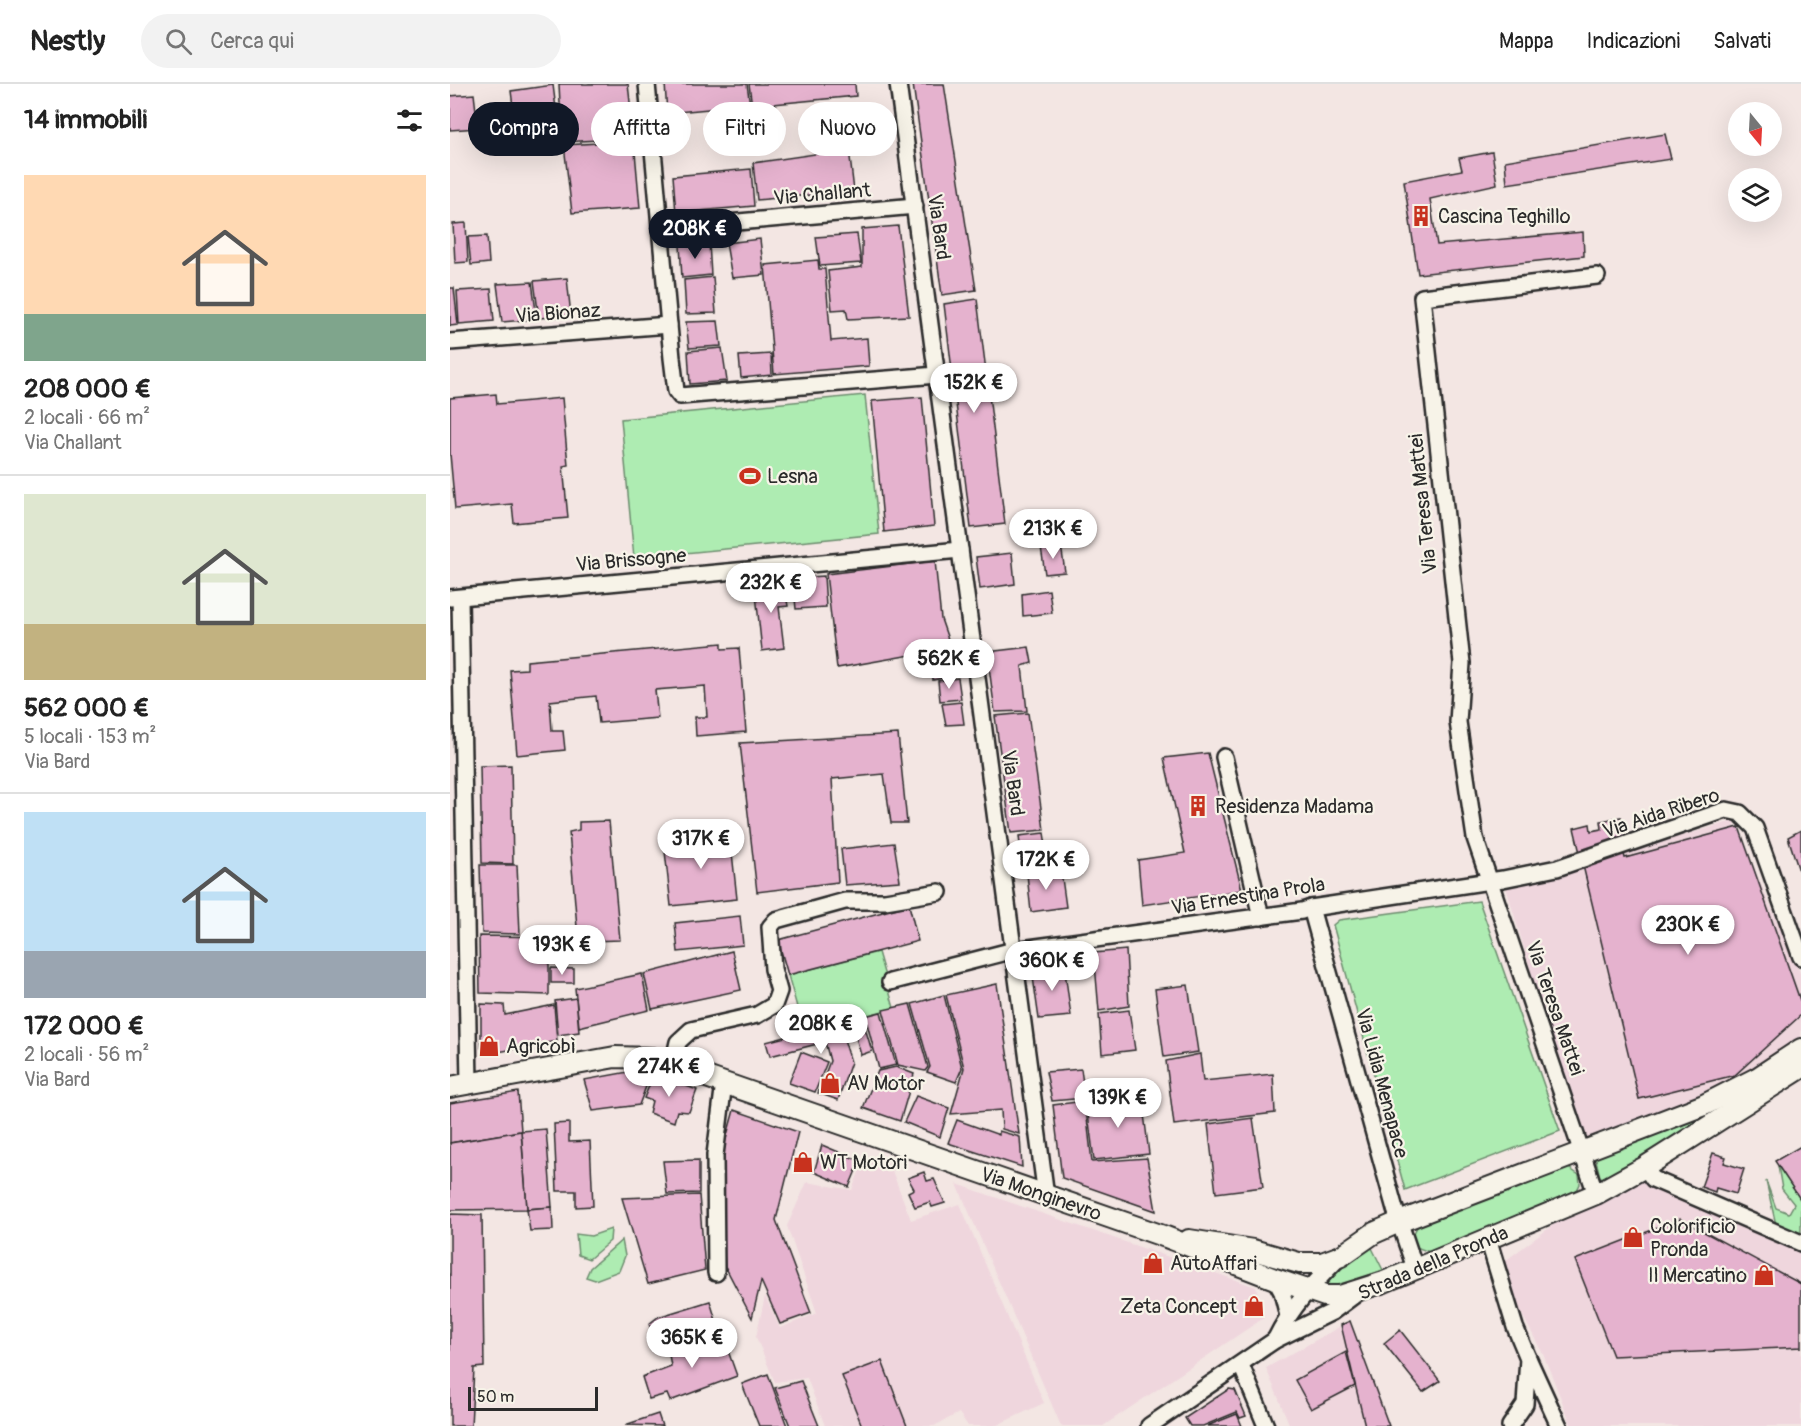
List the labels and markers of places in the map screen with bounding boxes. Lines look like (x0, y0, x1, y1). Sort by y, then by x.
building icon: Cascina Teghillo (1409, 204, 1433, 228)
place label: Cascina Teghillo (1438, 204, 1571, 229)
pin: 208K € (646, 209, 744, 260)
pin: 152K € (925, 363, 1023, 414)
sports icon: Lesna (738, 464, 762, 488)
place label: Lesna (767, 464, 818, 489)
pin: 213K € (1004, 509, 1102, 560)
pin: 232K € (722, 563, 820, 614)
pin: 562K € (900, 639, 998, 690)
building icon: Residenza Madama (1186, 794, 1210, 818)
place label: Residenza Madama (1215, 794, 1374, 819)
pin: 317K € (652, 819, 750, 870)
pin: 172K € (997, 840, 1095, 891)
pin: 230K € (1639, 905, 1737, 956)
pin: 193K € (513, 925, 611, 976)
pin: 360K € (1003, 941, 1101, 992)
pin: 208K € (772, 1004, 870, 1055)
shop icon: Agricobì (477, 1034, 501, 1058)
place label: Agricobì (506, 1034, 575, 1059)
pin: 274K € (620, 1047, 718, 1098)
shop icon: AV Motor (818, 1071, 842, 1095)
place label: AV Motor (847, 1071, 925, 1096)
pin: 139K € (1069, 1078, 1167, 1129)
shop icon: WT Motori (791, 1150, 815, 1174)
place label: WT Motori (820, 1150, 907, 1175)
place label: Colorificio Pronda (1650, 1214, 1736, 1262)
shop icon: Colorificio Pronda (1621, 1225, 1645, 1249)
shop icon: AutoAffari (1141, 1251, 1165, 1275)
place label: AutoAffari (1170, 1251, 1257, 1276)
place label: Il Mercatino (1648, 1263, 1747, 1288)
shop icon: Il Mercatino (1752, 1263, 1776, 1287)
place label: Zeta Concept (1120, 1294, 1238, 1319)
shop icon: Zeta Concept (1242, 1294, 1266, 1318)
pin: 365K € (643, 1318, 741, 1369)

